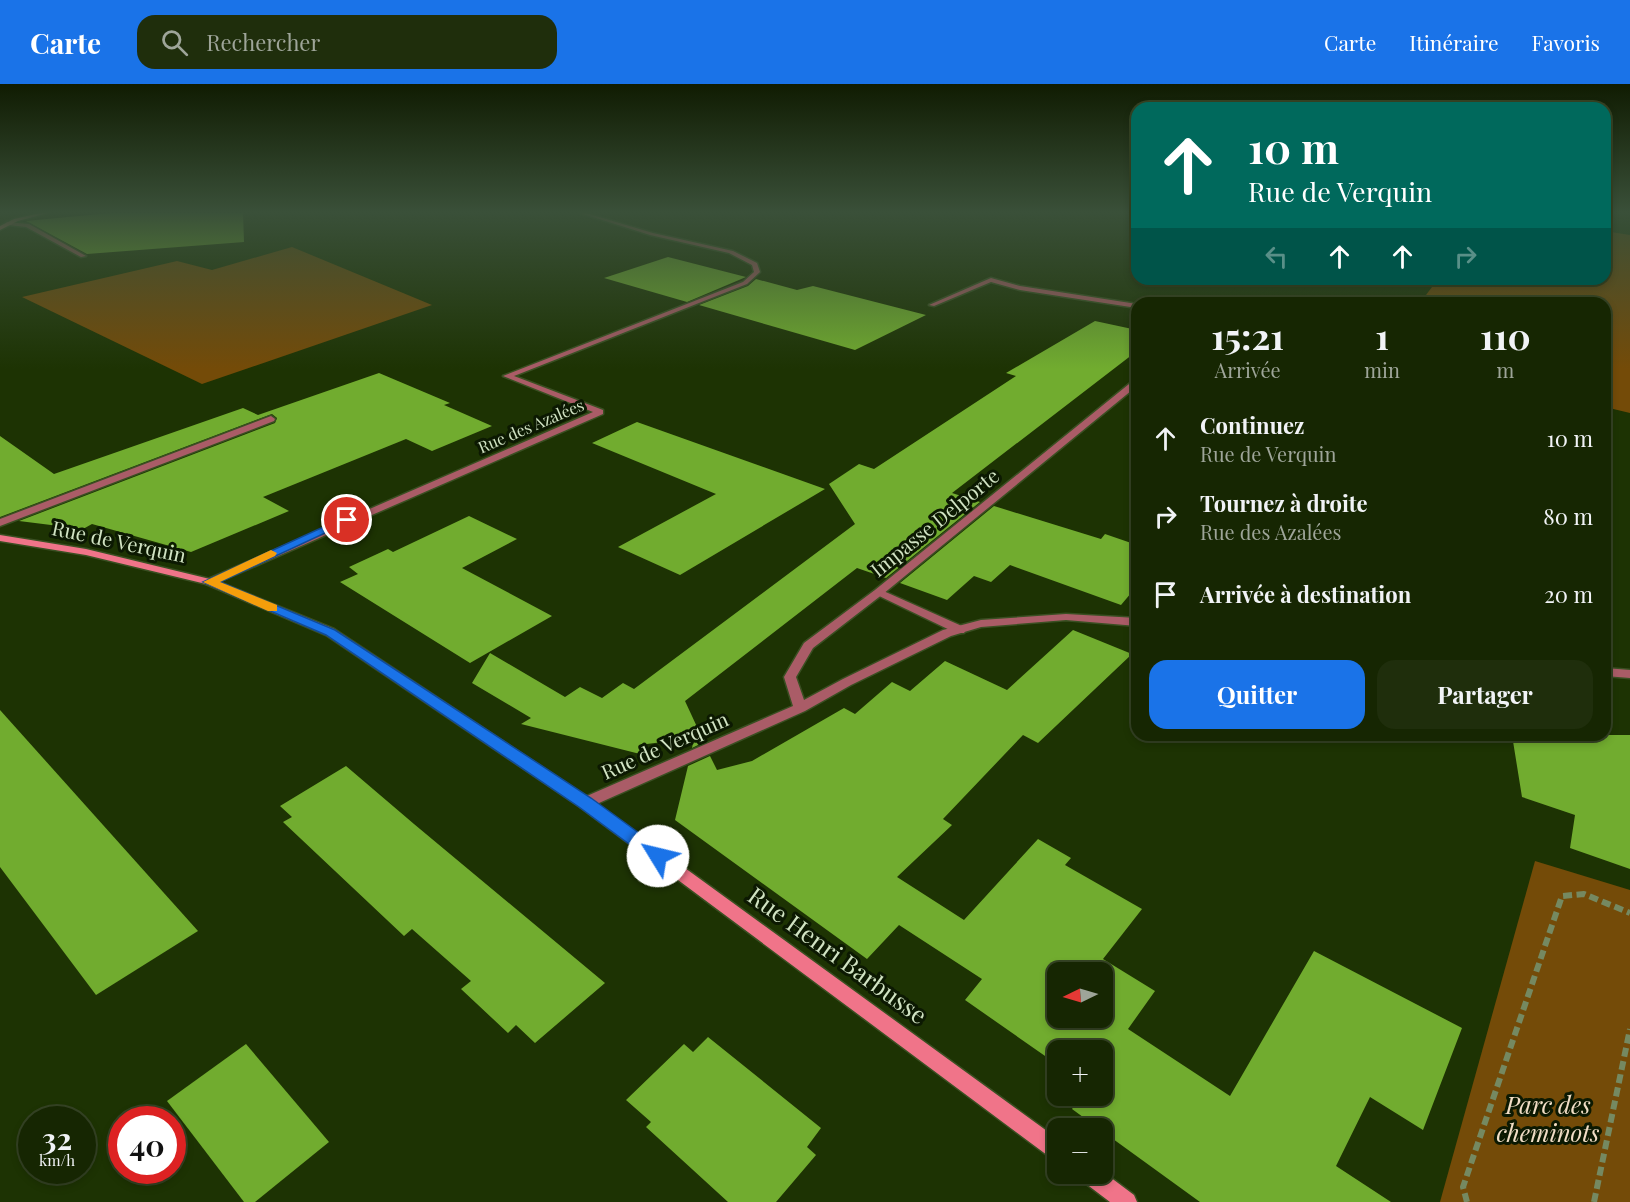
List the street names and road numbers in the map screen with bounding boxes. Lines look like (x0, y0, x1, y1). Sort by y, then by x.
street label: Rue des Azalées (475, 394, 587, 457)
street label: Impasse Delporte (864, 462, 1004, 582)
street label: Rue de Verquin (50, 513, 189, 568)
street label: Rue de Verquin (597, 705, 732, 785)
street label: Rue Henri Barbusse (742, 879, 934, 1030)

